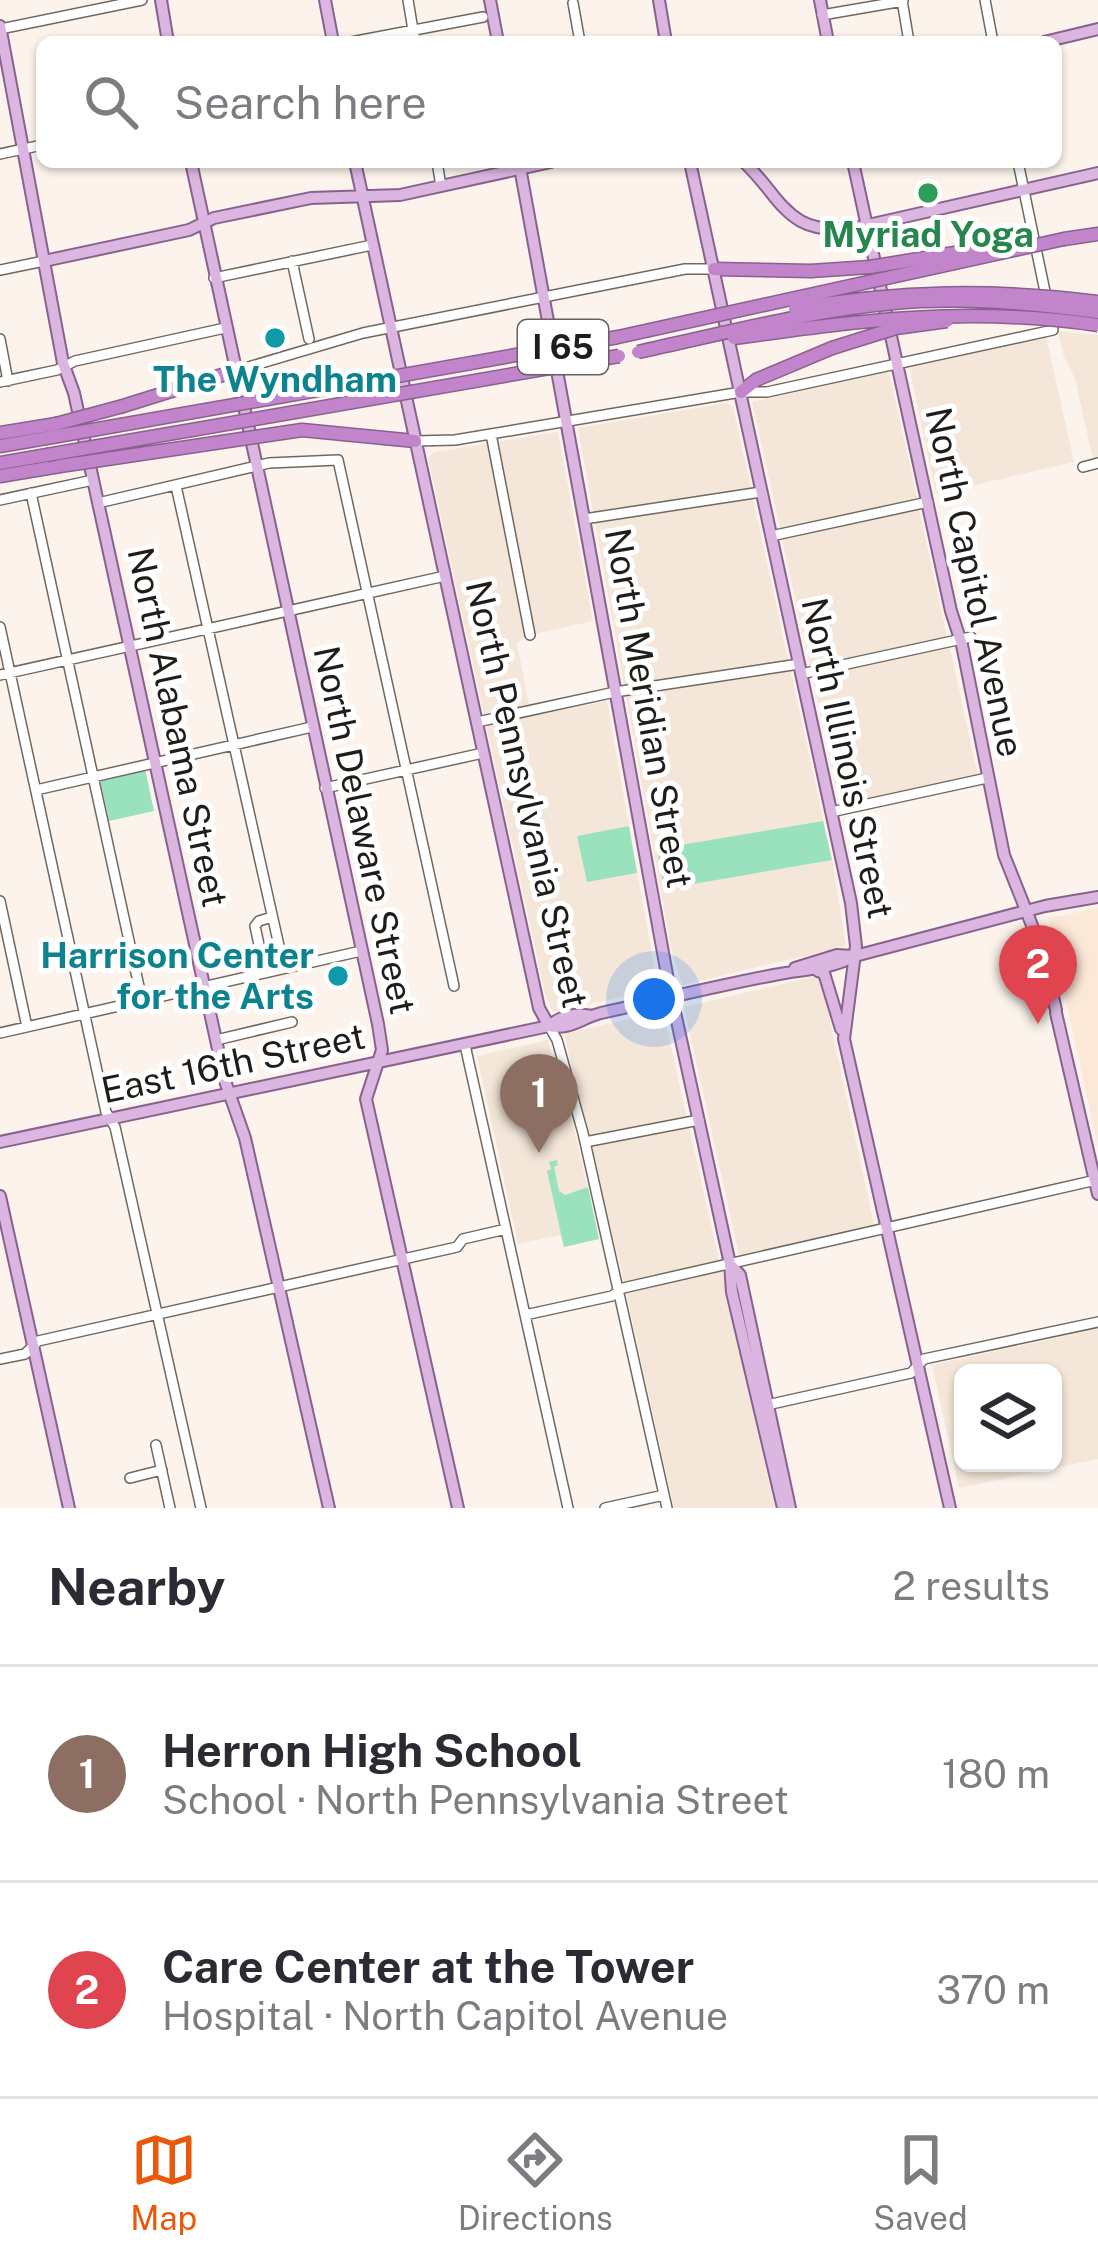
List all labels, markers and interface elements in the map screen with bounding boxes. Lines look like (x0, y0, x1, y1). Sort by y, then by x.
search box (36, 36, 1062, 168)
icon: search (78, 69, 144, 135)
text: Search here (174, 76, 427, 129)
marker: Myriad Yoga (915, 180, 941, 206)
place label: Myriad Yoga (822, 213, 1034, 255)
road number: I 65 (518, 320, 608, 374)
marker: The Wyndham (262, 325, 288, 351)
place label: The Wyndham (153, 358, 397, 400)
street label: North Capitol Avenue (917, 403, 1033, 761)
street label: North Meridian Street (597, 525, 701, 891)
street label: North Alabama Street (119, 543, 237, 911)
street label: North Pennsylvania Street (457, 576, 597, 1012)
street label: North Illinois Street (793, 594, 903, 922)
street label: North Delaware Street (305, 642, 425, 1018)
pin: 2 (999, 925, 1077, 1024)
place label: Harrison Center for the Arts (40, 934, 314, 1017)
marker: Harrison Center for the Arts (325, 963, 351, 989)
your location (624, 969, 684, 1029)
street label: East 16th Street (98, 1015, 368, 1111)
pin: 1 (500, 1054, 578, 1153)
map controls (954, 1364, 1062, 1472)
button: layers (954, 1364, 1062, 1472)
text: Nearby (48, 1557, 225, 1616)
text: 2 results (893, 1563, 1050, 1609)
text: Herron High School (162, 1724, 582, 1777)
text: 1 (79, 1751, 95, 1797)
text: 180 m (942, 1751, 1050, 1797)
text: School · North Pennsylvania Street (162, 1777, 789, 1823)
text: Care Center at the Tower (162, 1940, 694, 1993)
text: 2 (75, 1967, 99, 2013)
text: 370 m (936, 1967, 1050, 2013)
text: Hospital · North Capitol Avenue (162, 1993, 728, 2039)
tab: Map (130, 2127, 197, 2237)
tab: Directions (458, 2127, 613, 2237)
tab: Saved (873, 2127, 968, 2237)

